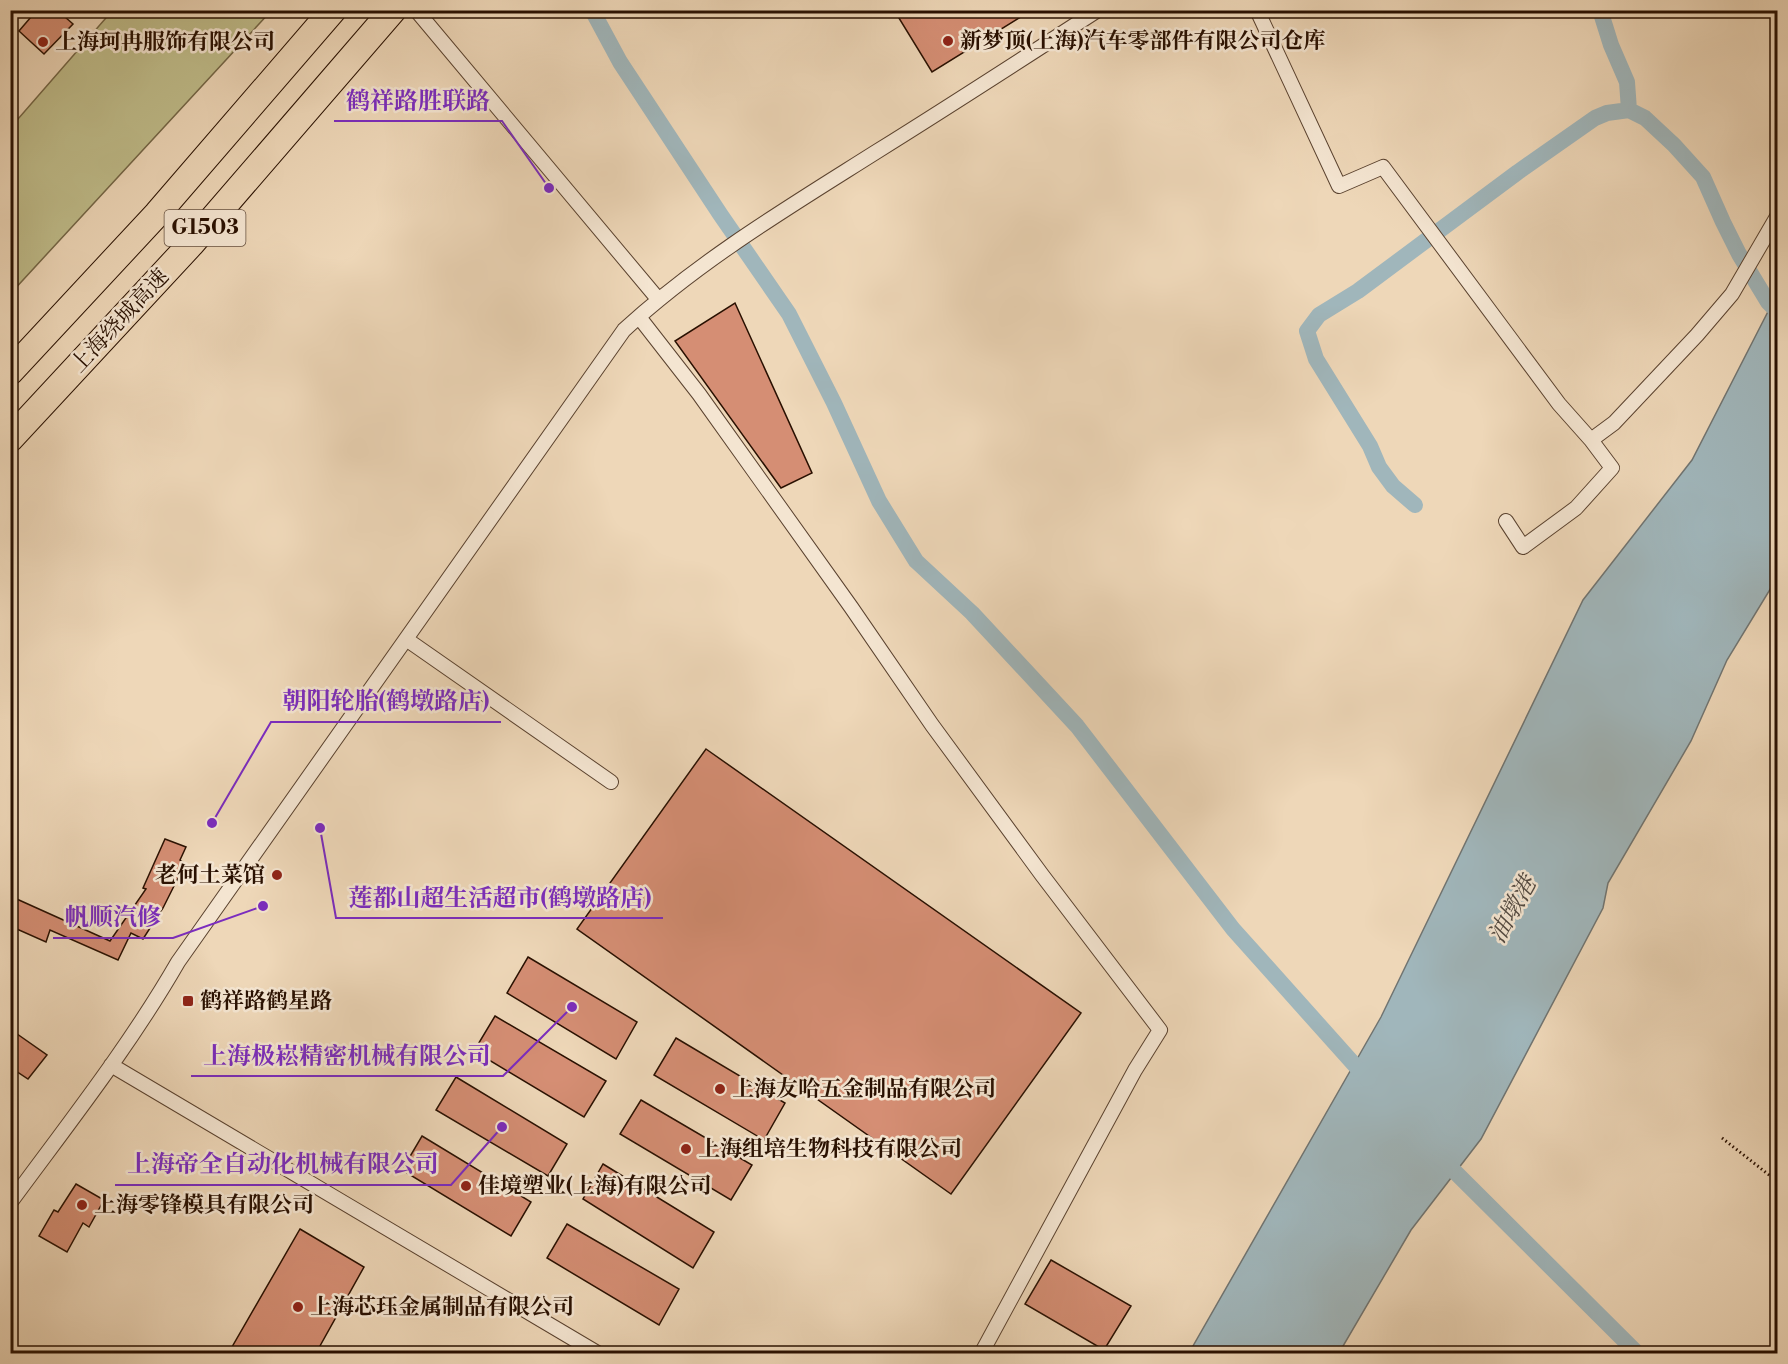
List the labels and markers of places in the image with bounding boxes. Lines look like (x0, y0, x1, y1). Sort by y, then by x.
place label: 新梦顶(上海)汽车零部件有限公司仓库 (960, 28, 1326, 55)
place label: 上海珂冉服饰有限公司 (55, 29, 275, 56)
marker: 新梦顶(上海)汽车零部件有限公司仓库 (941, 34, 955, 48)
marker: 上海珂冉服饰有限公司 (36, 35, 50, 49)
callout: 鹤祥路胜联路 (334, 79, 502, 121)
callout: 朝阳轮胎(鹤墩路店) (271, 680, 501, 722)
place label: 老何土菜馆 (155, 862, 265, 889)
marker: 老何土菜馆 (270, 868, 284, 882)
callout: 莲都山超生活超市(鹤墩路店) (336, 876, 663, 918)
callout: 帆顺汽修 (53, 896, 173, 938)
place label: 鹤祥路鹤星路 (200, 988, 332, 1015)
marker: 鹤祥路鹤星路 (181, 994, 195, 1008)
callout: 上海极崧精密机械有限公司 (191, 1034, 503, 1076)
place label: 上海友哈五金制品有限公司 (732, 1076, 996, 1103)
marker: 上海友哈五金制品有限公司 (713, 1082, 727, 1096)
place label: 上海组培生物科技有限公司 (698, 1136, 962, 1163)
marker: 上海组培生物科技有限公司 (679, 1142, 693, 1156)
callout: 上海帝全自动化机械有限公司 (115, 1143, 451, 1185)
place label: 佳境塑业(上海)有限公司 (478, 1173, 712, 1200)
marker: 佳境塑业(上海)有限公司 (459, 1179, 473, 1193)
place label: 上海零锋模具有限公司 (94, 1192, 314, 1219)
marker: 上海零锋模具有限公司 (75, 1198, 89, 1212)
place label: 上海芯珏金属制品有限公司 (310, 1294, 574, 1321)
marker: 上海芯珏金属制品有限公司 (291, 1300, 305, 1314)

